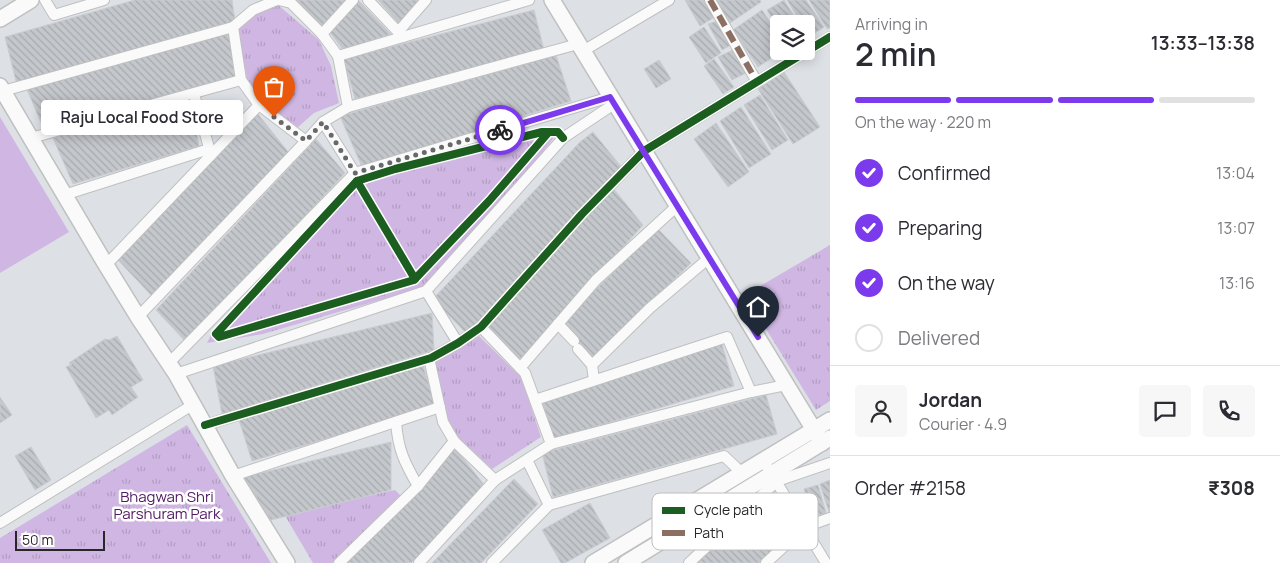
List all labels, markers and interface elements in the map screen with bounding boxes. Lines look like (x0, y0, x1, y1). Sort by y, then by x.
text: Arriving in (855, 13, 928, 35)
map controls (770, 15, 815, 60)
button: layers (770, 15, 815, 60)
text: 13:33–13:38 (1151, 30, 1255, 56)
text: 2 min (855, 32, 937, 76)
pin (253, 66, 295, 117)
icon: bag (260, 73, 288, 101)
callout: Raju Local Food Store (41, 100, 244, 134)
courier (475, 105, 525, 155)
text: Raju Local Food Store (60, 106, 224, 128)
text: On the way · 220 m (855, 111, 991, 133)
icon: bike (486, 116, 514, 144)
icon: check (855, 159, 883, 187)
text: Confirmed (898, 160, 991, 186)
text: 13:04 (1216, 162, 1255, 184)
icon: check (855, 214, 883, 242)
text: Preparing (898, 215, 983, 241)
text: 13:07 (1217, 217, 1255, 239)
icon: check (855, 269, 883, 297)
text: On the way (898, 270, 995, 296)
text: 13:16 (1219, 272, 1255, 294)
pin (737, 286, 779, 337)
icon: home (744, 293, 772, 321)
text: Delivered (898, 325, 980, 351)
button: person (855, 385, 907, 437)
button: chat (1139, 385, 1191, 437)
button: phone (1203, 385, 1255, 437)
text: Jordan (919, 387, 982, 413)
text: Courier · 4.9 (919, 413, 1007, 435)
text: Order #2158 (855, 475, 966, 501)
text: ₹308 (1208, 475, 1255, 501)
park label: Bhagwan Shri Parshuram Park (114, 486, 221, 524)
legend (652, 493, 818, 550)
text: Cycle path (694, 500, 763, 519)
text: Path (694, 523, 724, 542)
scale bar (15, 528, 105, 551)
text: 50 m (22, 530, 53, 549)

